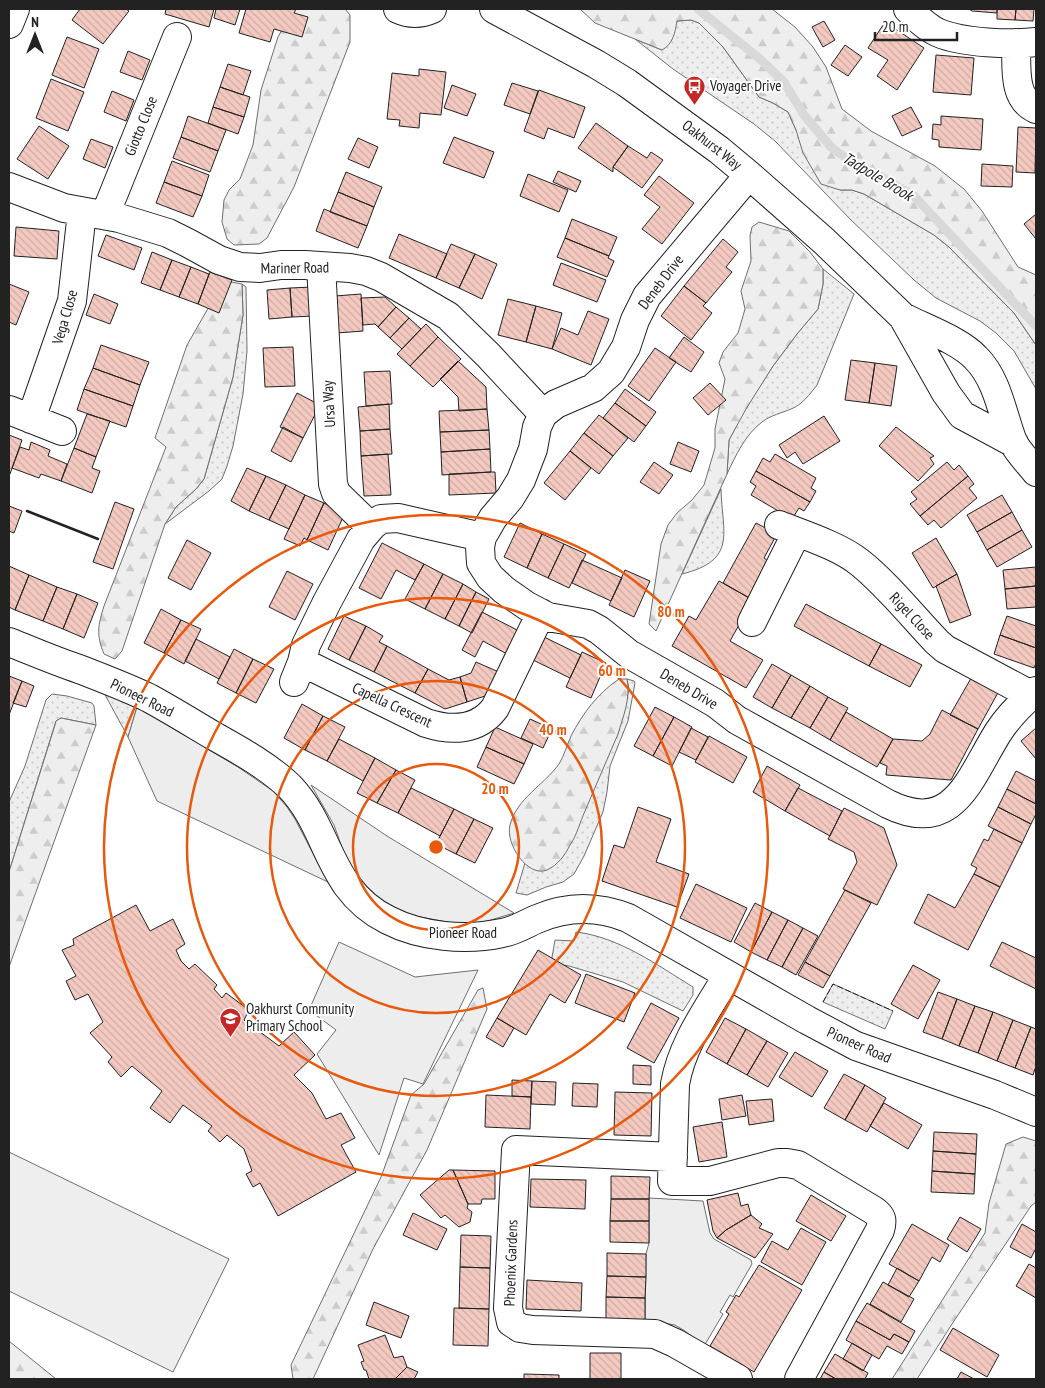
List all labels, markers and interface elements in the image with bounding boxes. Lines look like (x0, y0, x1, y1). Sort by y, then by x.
north arrow (10, 10, 60, 60)
scale bar (875, 10, 958, 42)
text: N (31, 13, 39, 31)
text: 20 m (882, 17, 908, 36)
bus stop icon: Voyager Drive (682, 74, 706, 105)
place label: Voyager Drive (709, 76, 781, 95)
street label: Giotto Close (120, 93, 161, 159)
street label: Oakhurst Way (679, 115, 746, 174)
water label: Tadpole Brook (839, 147, 918, 206)
street label: Deneb Drive (634, 251, 687, 313)
street label: Mariner Road (261, 257, 329, 278)
street label: Vega Close (47, 287, 81, 347)
street label: Ursa Way (318, 380, 339, 428)
street label: Rigel Close (886, 588, 939, 643)
text: 80 m (657, 602, 685, 621)
text: 60 m (598, 661, 626, 680)
street label: Deneb Drive (657, 664, 721, 713)
street label: Pioneer Road (107, 674, 177, 721)
street label: Capella Crescent (349, 678, 435, 731)
text: 40 m (539, 720, 567, 739)
text: 20 m (481, 779, 509, 798)
centre of rings (427, 838, 445, 856)
street label: Pioneer Road (429, 923, 497, 942)
place label: Oakhurst Community Primary School (246, 999, 354, 1035)
school or university icon: Oakhurst Community Primary School (218, 1006, 242, 1037)
street label: Pioneer Road (824, 1022, 894, 1067)
street label: Phoenix Gardens (499, 1219, 522, 1307)

